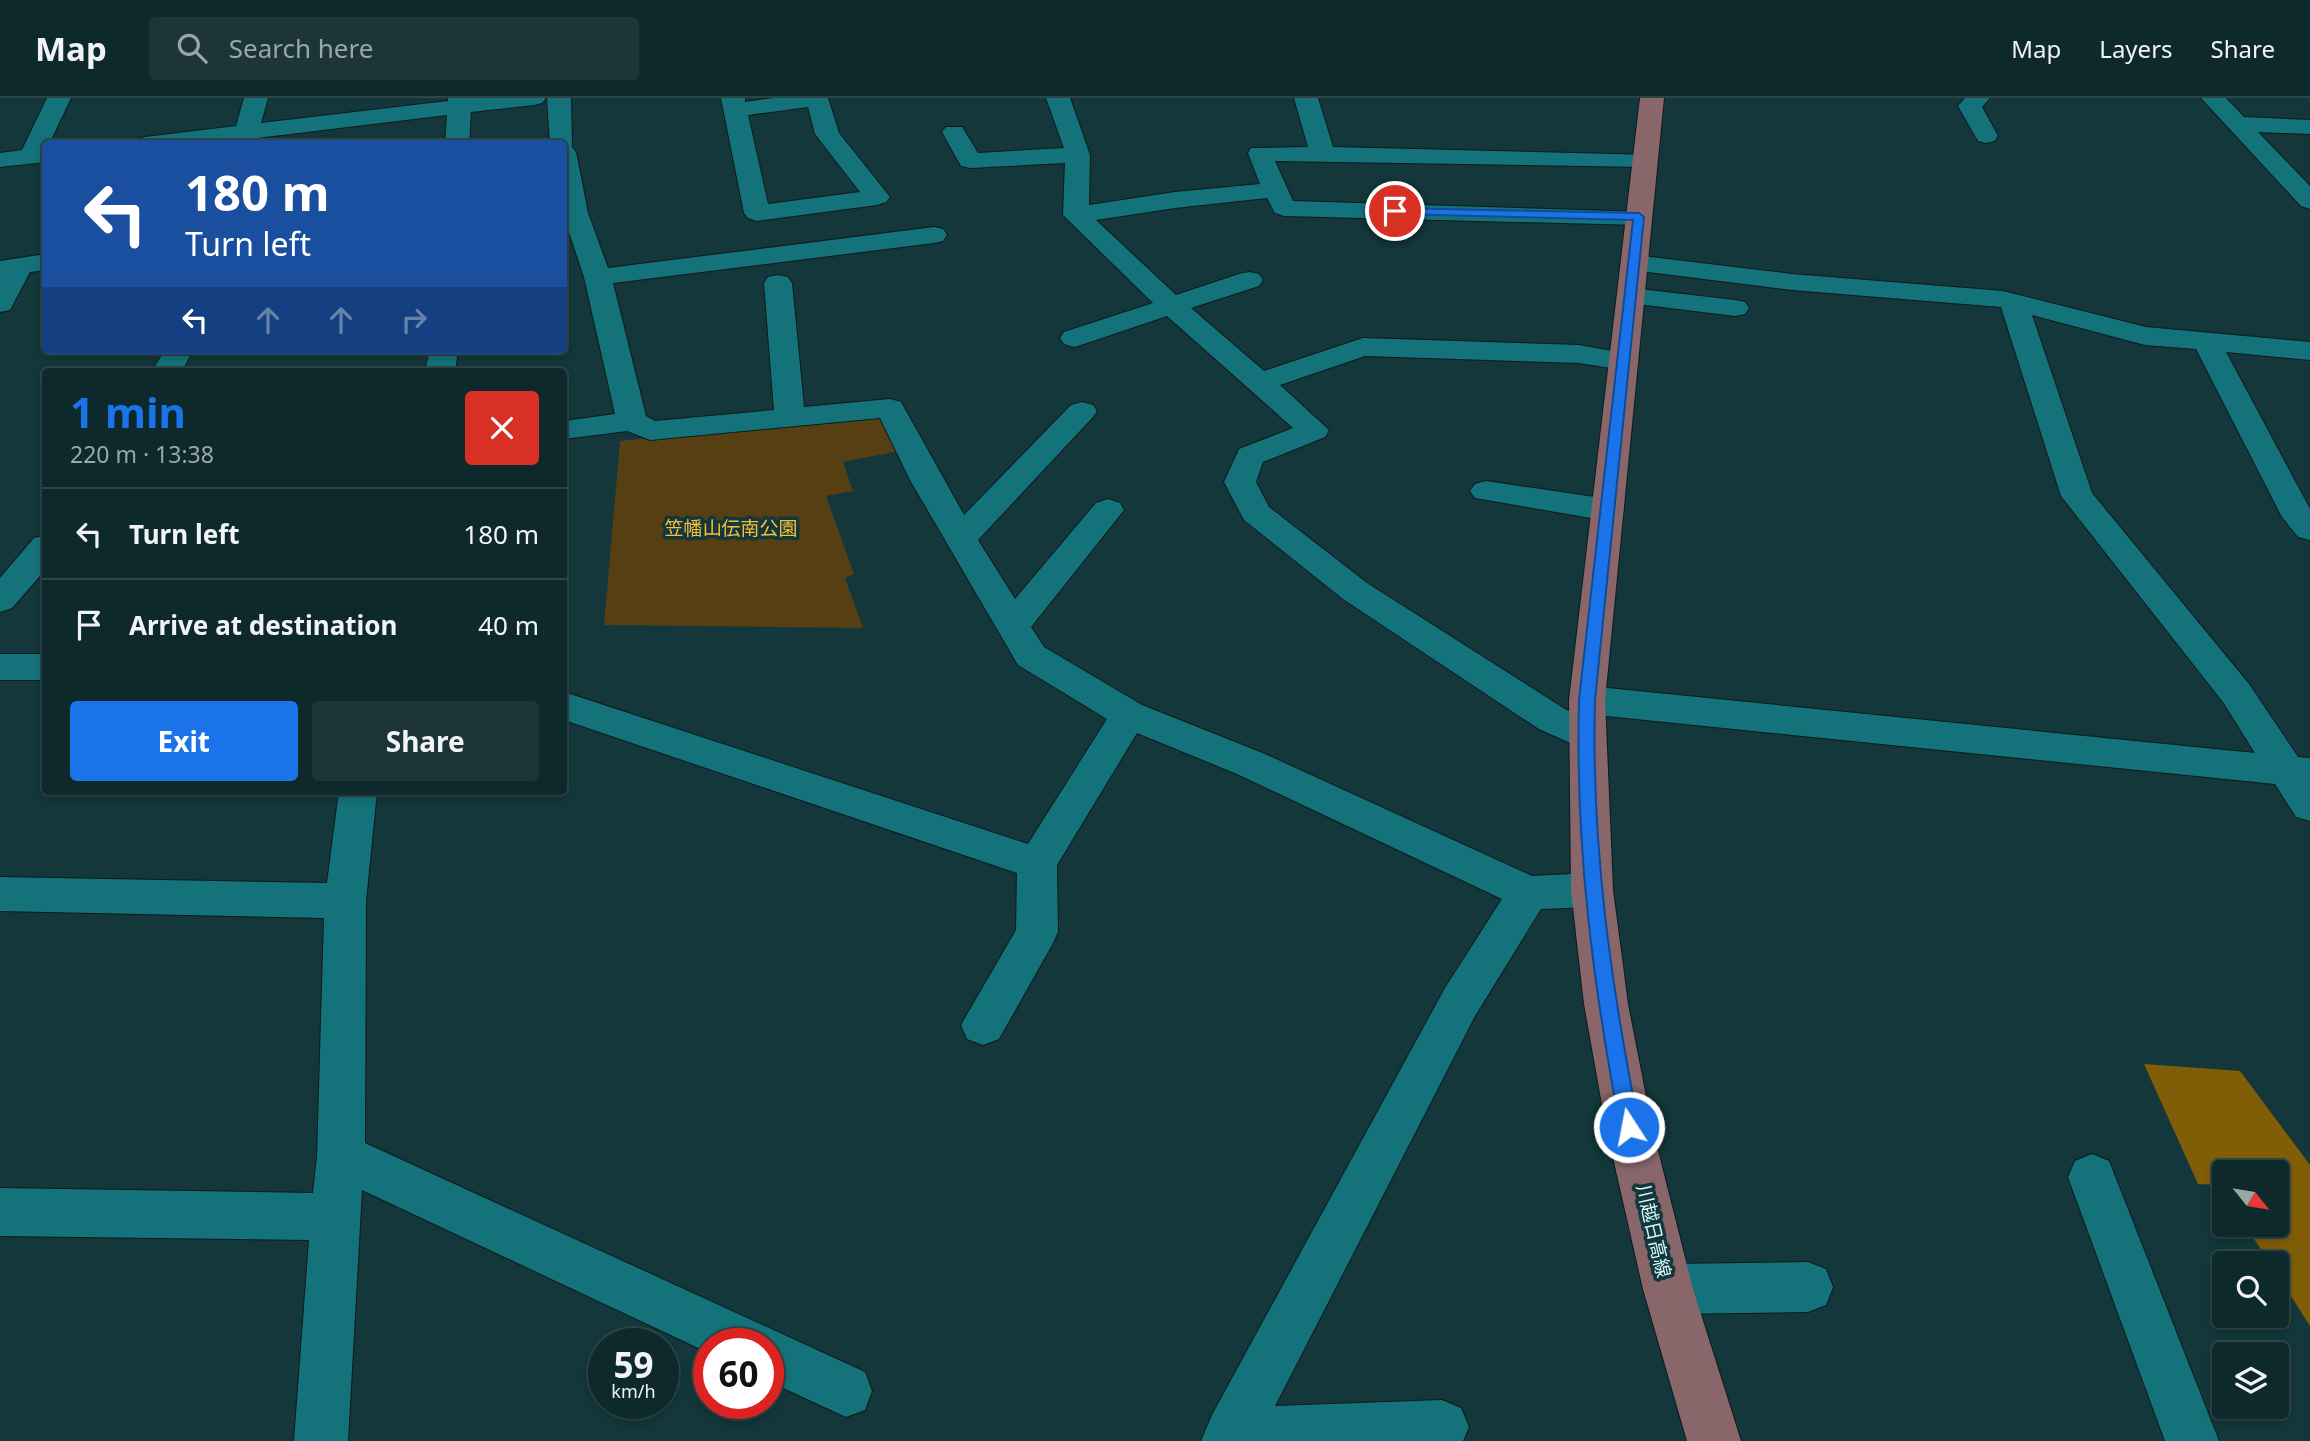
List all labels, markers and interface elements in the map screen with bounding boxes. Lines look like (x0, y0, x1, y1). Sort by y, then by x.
search box (149, 17, 639, 80)
text: Map (35, 26, 107, 71)
icon: search (173, 29, 211, 67)
text: Search here (229, 30, 373, 66)
text: Map (2011, 32, 2061, 65)
text: Layers (2099, 32, 2173, 65)
text: Share (2211, 32, 2275, 65)
text: 180 m (185, 159, 330, 225)
icon: left (70, 168, 161, 259)
pin (1365, 181, 1425, 241)
icon: arrive (1376, 192, 1414, 230)
text: Turn left (185, 222, 311, 265)
icon: left (176, 301, 214, 339)
icon: ahead (249, 301, 287, 339)
icon: ahead (322, 301, 360, 339)
icon: right (395, 301, 433, 339)
text: 1 min (70, 383, 186, 440)
button: close (465, 391, 539, 465)
text: 220 m · 13:38 (70, 438, 214, 470)
icon: left (70, 515, 108, 553)
park label: 笠幡山伝南公園 (664, 515, 798, 541)
text: Turn left (129, 516, 240, 552)
text: 180 m (463, 516, 539, 552)
icon: arrive (70, 606, 108, 644)
text: Arrive at destination (129, 607, 398, 643)
text: 40 m (478, 607, 539, 643)
button: Exit (70, 701, 298, 781)
button: Share (312, 701, 539, 781)
position arrow (1592, 1090, 1666, 1164)
north arrow (2212, 1160, 2289, 1237)
map controls (2212, 1160, 2289, 1419)
street label: 川越日高線 (1631, 1182, 1677, 1280)
button: search (2212, 1251, 2289, 1328)
speed limit sign: 60 (693, 1328, 784, 1419)
text: 59 (613, 1341, 654, 1388)
button: layers (2212, 1342, 2289, 1419)
text: km/h (611, 1379, 656, 1403)

